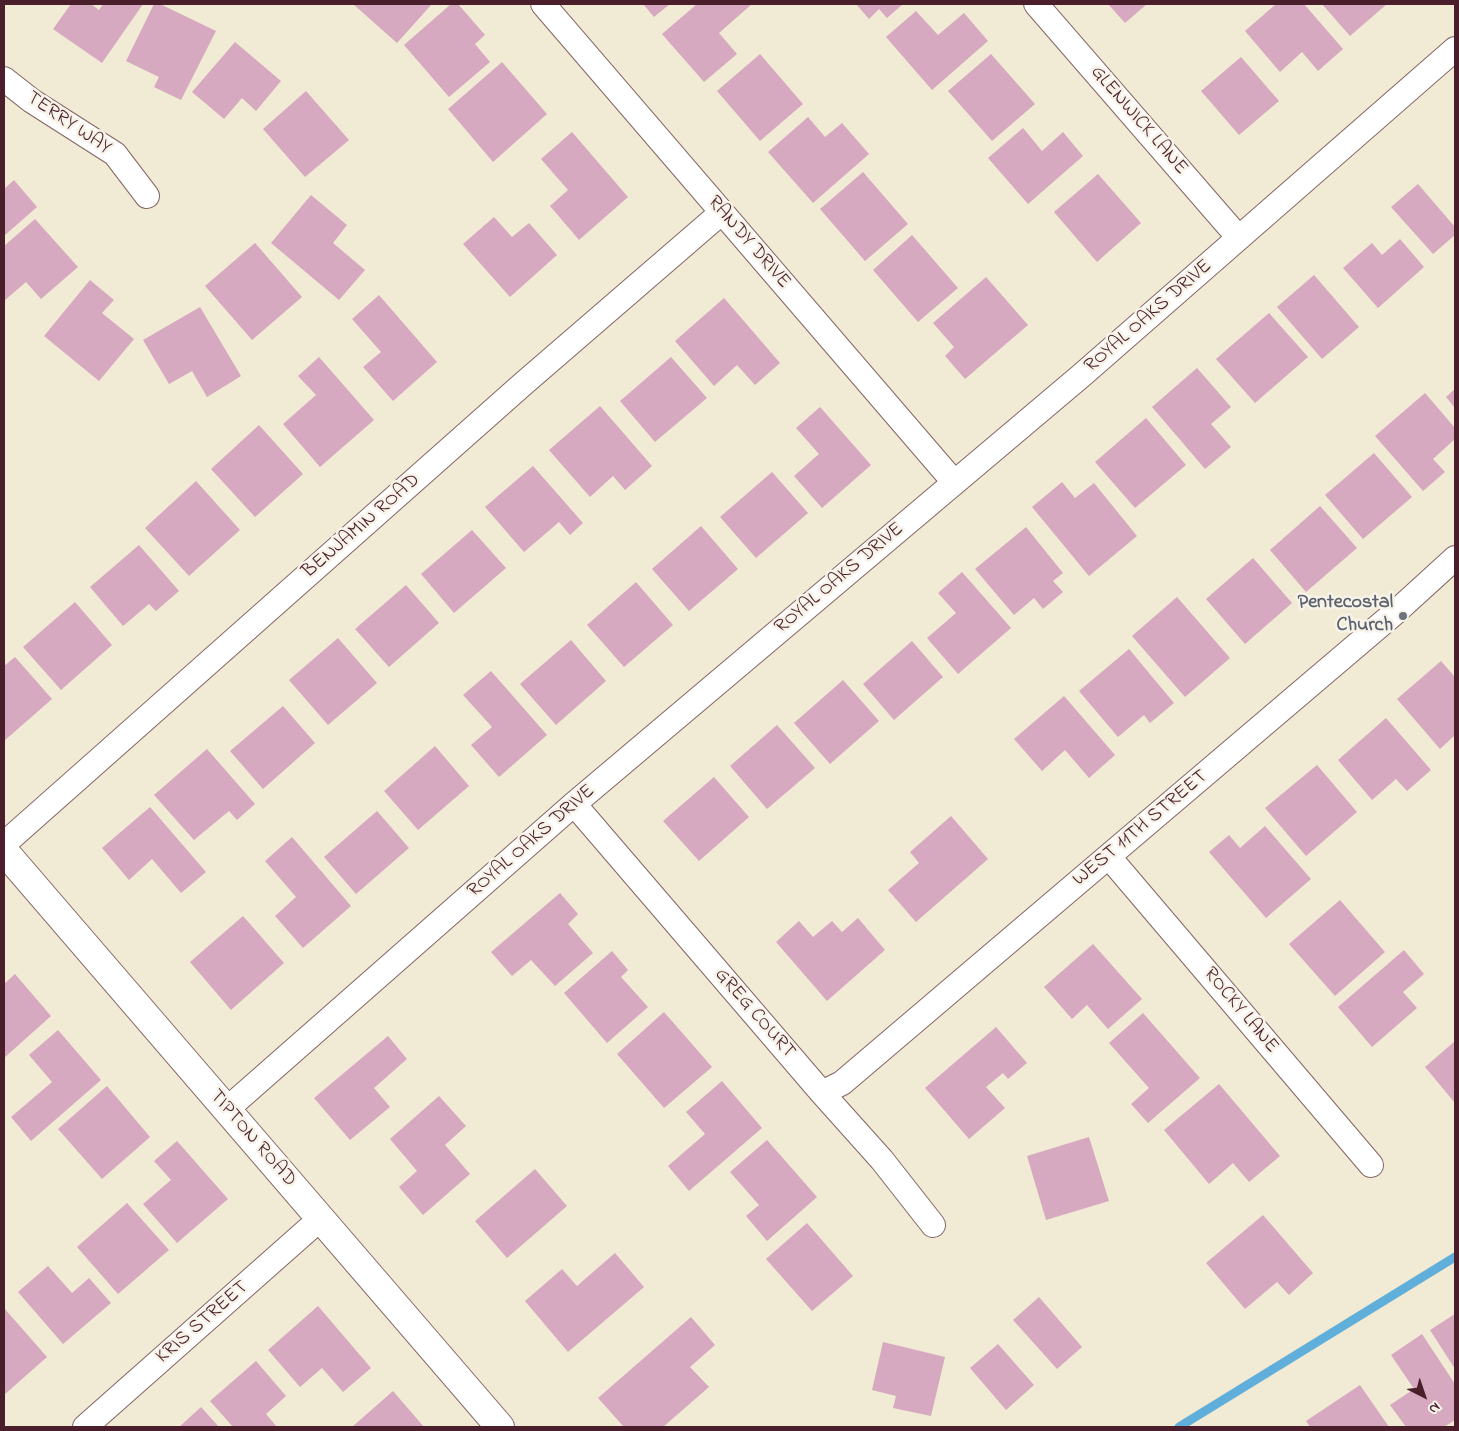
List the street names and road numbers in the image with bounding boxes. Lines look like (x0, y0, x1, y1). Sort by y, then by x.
street label: GLENWICK LANE (1084, 62, 1192, 180)
street label: TERRY WAY (21, 87, 115, 161)
street label: RANDY DRIVE (701, 192, 795, 294)
street label: ROYAL OAKS DRIVE (1081, 255, 1217, 379)
street label: BENJAMIN ROAD (298, 469, 426, 585)
street label: ROYAL OAKS DRIVE (771, 518, 909, 640)
street label: WEST 11TH STREET (1069, 766, 1213, 892)
street label: ROYAL OAKS DRIVE (464, 780, 600, 904)
street label: ROCKY LANE (1197, 963, 1283, 1059)
street label: GREG COURT (708, 964, 800, 1064)
street label: TIPTON ROAD (203, 1085, 301, 1193)
street label: KRIS STREET (152, 1276, 254, 1370)

